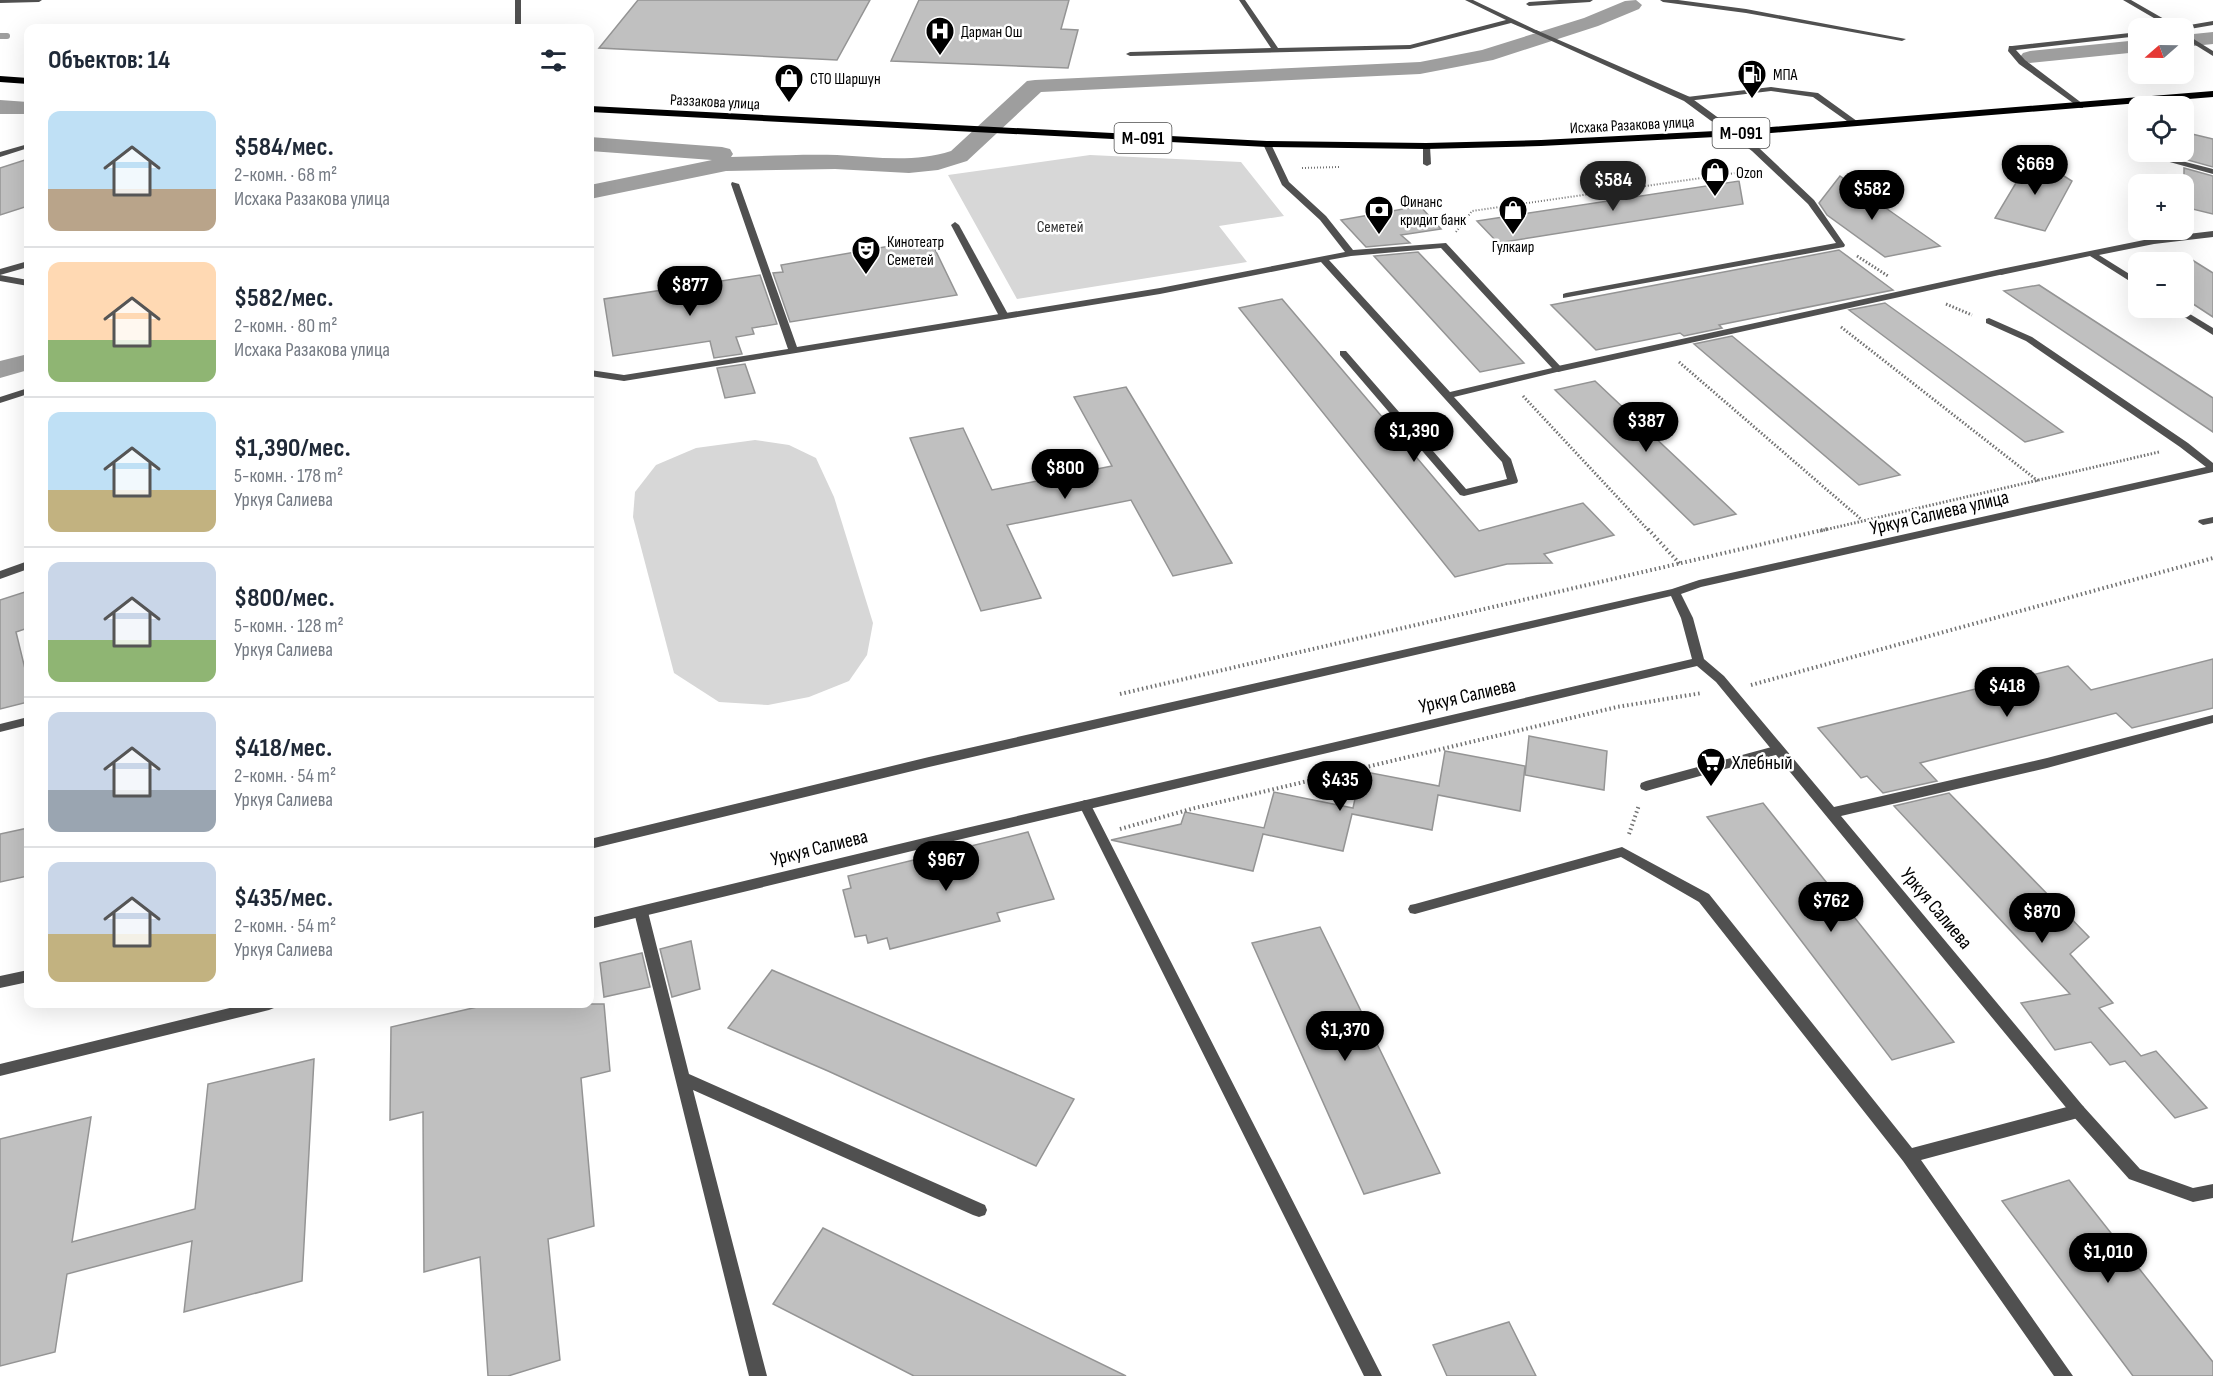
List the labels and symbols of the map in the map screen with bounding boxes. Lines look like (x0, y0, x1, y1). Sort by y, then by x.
hospital icon: Дарман Ош (924, 15, 956, 57)
north arrow (2128, 18, 2194, 84)
place label: Дарман Ош (961, 23, 1022, 42)
fuel station icon: МПА (1736, 58, 1768, 100)
shop icon: СТО Шаршун (773, 62, 805, 104)
place label: МПА (1773, 66, 1798, 85)
place label: СТО Шаршун (810, 70, 881, 89)
street label: Раззакова улица (670, 91, 760, 114)
street label: Исхака Разакова улица (1569, 113, 1695, 138)
road number: М-091 (1712, 118, 1770, 148)
road number: М-091 (1114, 123, 1172, 153)
pin: $669 (1999, 145, 2071, 196)
shop icon: Ozon (1699, 156, 1731, 198)
pin: $584 (1577, 161, 1649, 212)
place label: Ozon (1736, 164, 1763, 183)
pin: $582 (1836, 170, 1908, 221)
place label: Финанс кридит банк (1400, 193, 1467, 230)
bank icon: Финанс кридит банк (1363, 194, 1395, 236)
shop icon: Гулкаир (1497, 194, 1529, 236)
park label: Семетей (1037, 218, 1083, 237)
place label: Кинотеатр Семетей (887, 233, 944, 270)
theatre icon: Кинотеатр Семетей (850, 234, 882, 276)
place label: Гулкаир (1492, 238, 1534, 257)
pin: $877 (654, 266, 726, 317)
pin: $387 (1610, 402, 1682, 453)
pin: $1,390 (1365, 412, 1463, 463)
pin: $800 (1029, 449, 1101, 500)
street label: Уркуя Салиева улица (1867, 485, 2011, 541)
pin: $418 (1971, 667, 2043, 718)
street label: Уркуя Салиева (1416, 673, 1518, 719)
supermarket icon: Хлебный (1695, 746, 1727, 788)
place label: Хлебный (1731, 751, 1793, 775)
pin: $435 (1304, 761, 1376, 812)
street label: Уркуя Салиева (768, 824, 870, 872)
pin: $967 (910, 841, 982, 892)
street label: Уркуя Салиева (1895, 863, 1977, 954)
pin: $762 (1795, 882, 1867, 933)
pin: $870 (2006, 893, 2078, 944)
pin: $1,370 (1296, 1011, 1394, 1062)
pin: $1,010 (2059, 1233, 2157, 1284)

